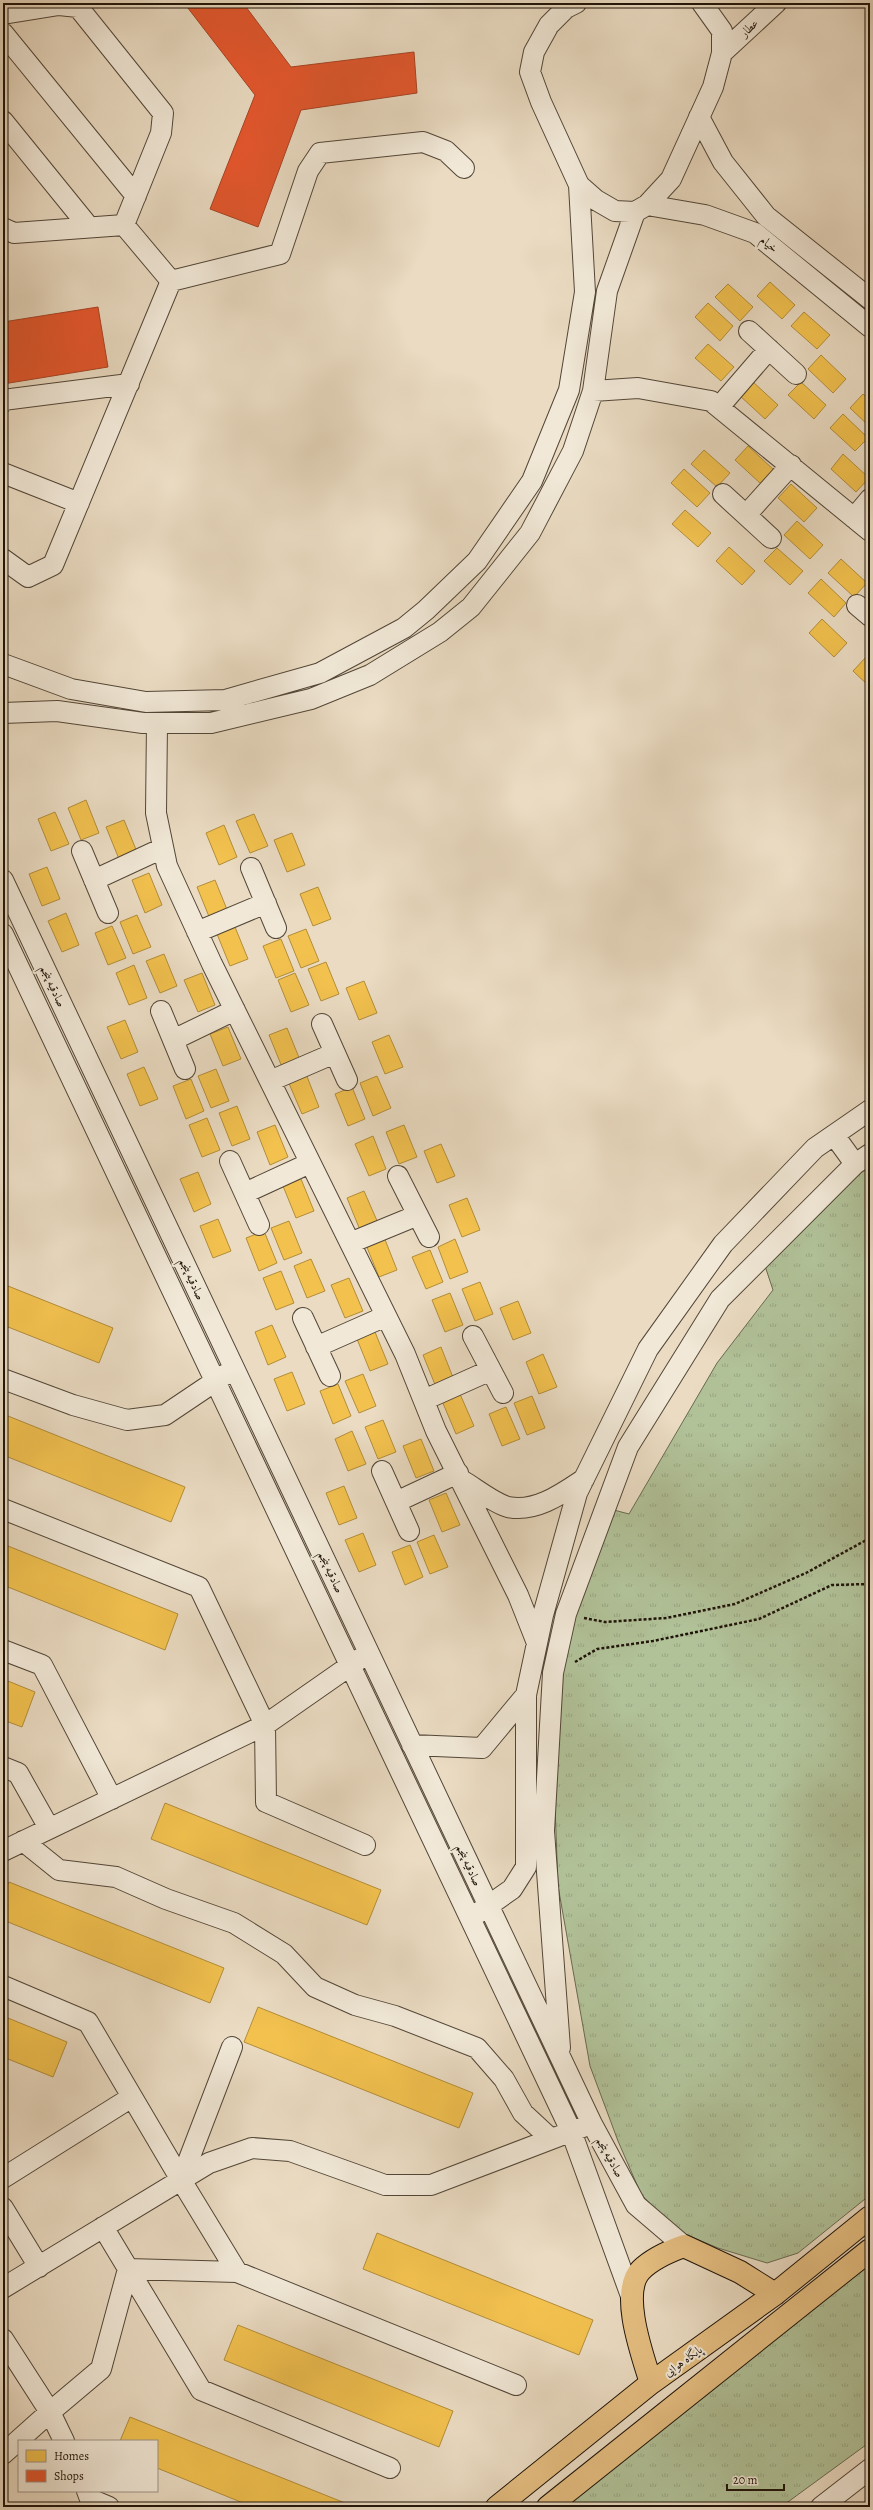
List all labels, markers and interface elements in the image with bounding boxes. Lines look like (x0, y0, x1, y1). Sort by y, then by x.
street label: عطار (736, 15, 762, 41)
street label: خیام (755, 232, 782, 259)
street label: صادقیه پنجم (34, 963, 70, 1011)
street label: صادقیه پنجم (173, 1256, 209, 1304)
street label: صادقیه پنجم (312, 1549, 348, 1597)
street label: صادقیه پنجم (450, 1842, 486, 1890)
street label: صادقیه پنجم (590, 2134, 628, 2182)
street label: پایگاه هوایی (661, 2341, 707, 2381)
legend (18, 2440, 158, 2492)
text: Homes (54, 2448, 89, 2464)
scale bar (727, 2466, 784, 2492)
text: Shops (54, 2468, 84, 2484)
text: 20 m (733, 2472, 757, 2488)

